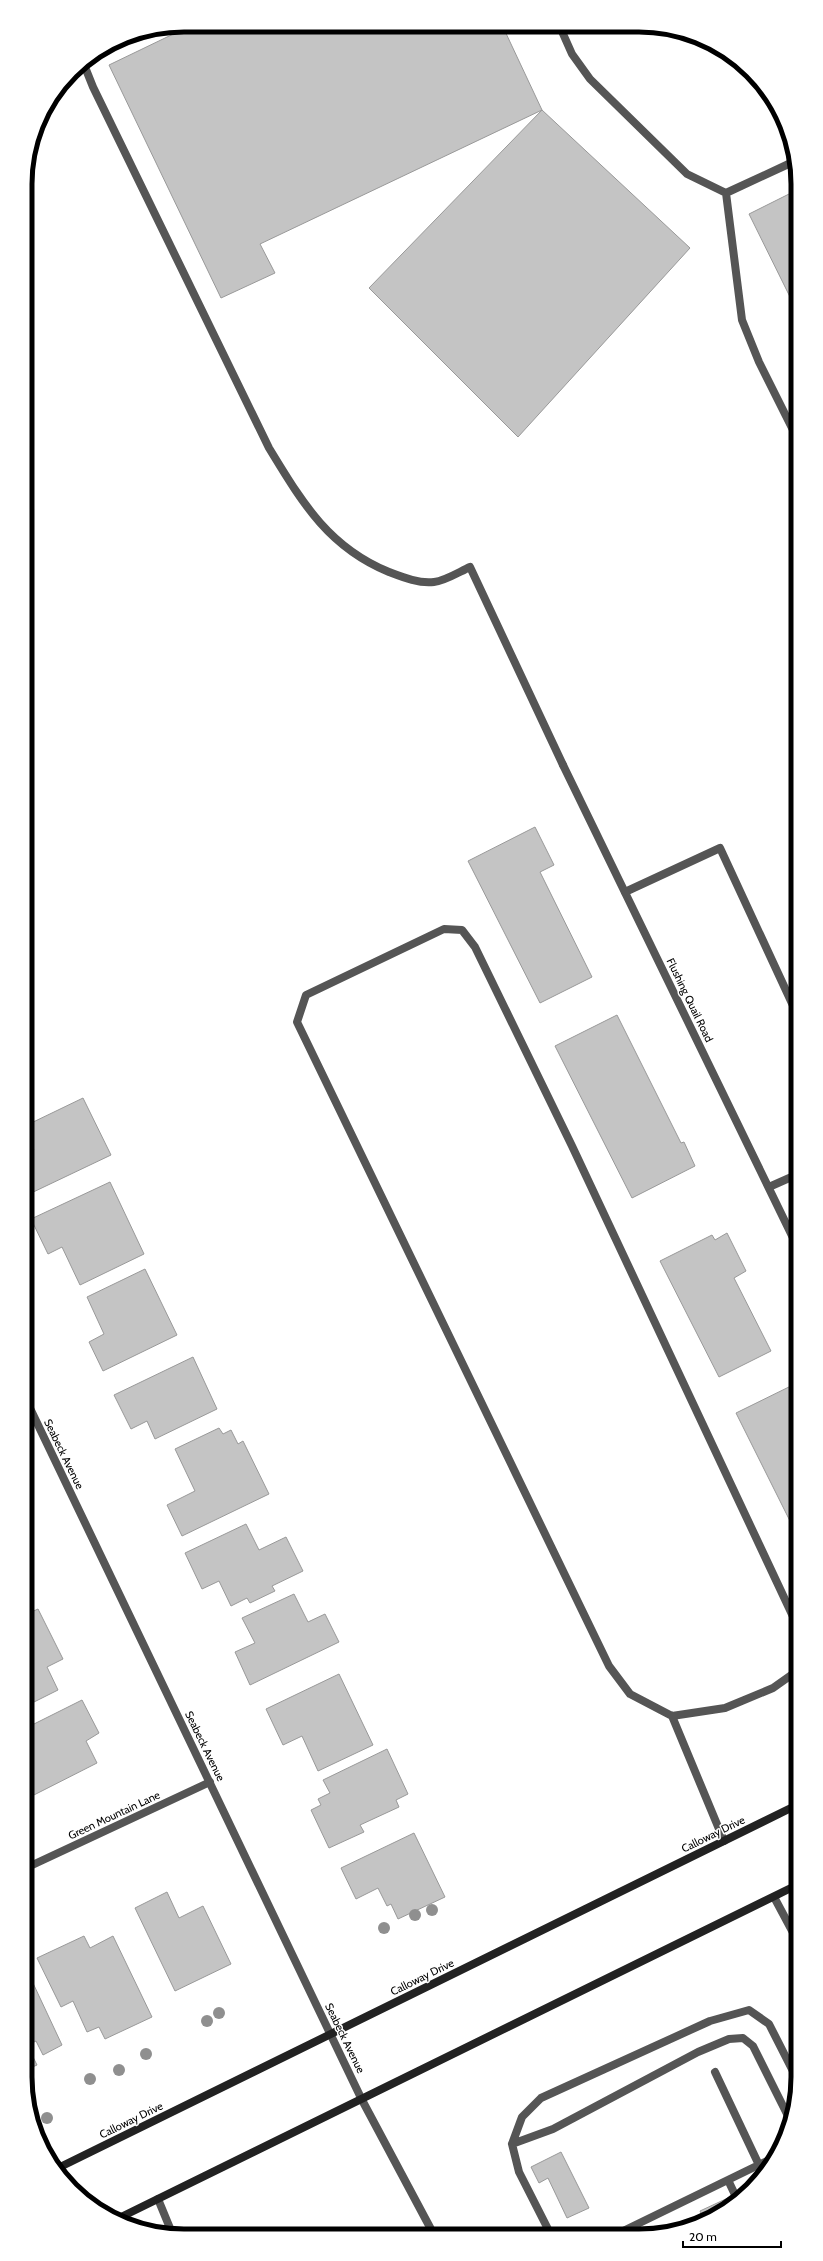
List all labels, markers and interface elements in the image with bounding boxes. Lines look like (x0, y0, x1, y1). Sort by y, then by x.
street label: Flushing Quail Road (664, 956, 716, 1044)
street label: Seabeck Avenue (41, 1417, 87, 1492)
street label: Seabeck Avenue (182, 1709, 228, 1784)
street label: Green Mountain Lane (66, 1787, 162, 1842)
street label: Calloway Drive (679, 1812, 747, 1855)
street label: Calloway Drive (388, 1955, 456, 1998)
street label: Seabeck Avenue (322, 2001, 368, 2076)
street label: Calloway Drive (97, 2098, 165, 2141)
scale bar (683, 2223, 781, 2249)
text: 20 m (689, 2229, 717, 2244)

